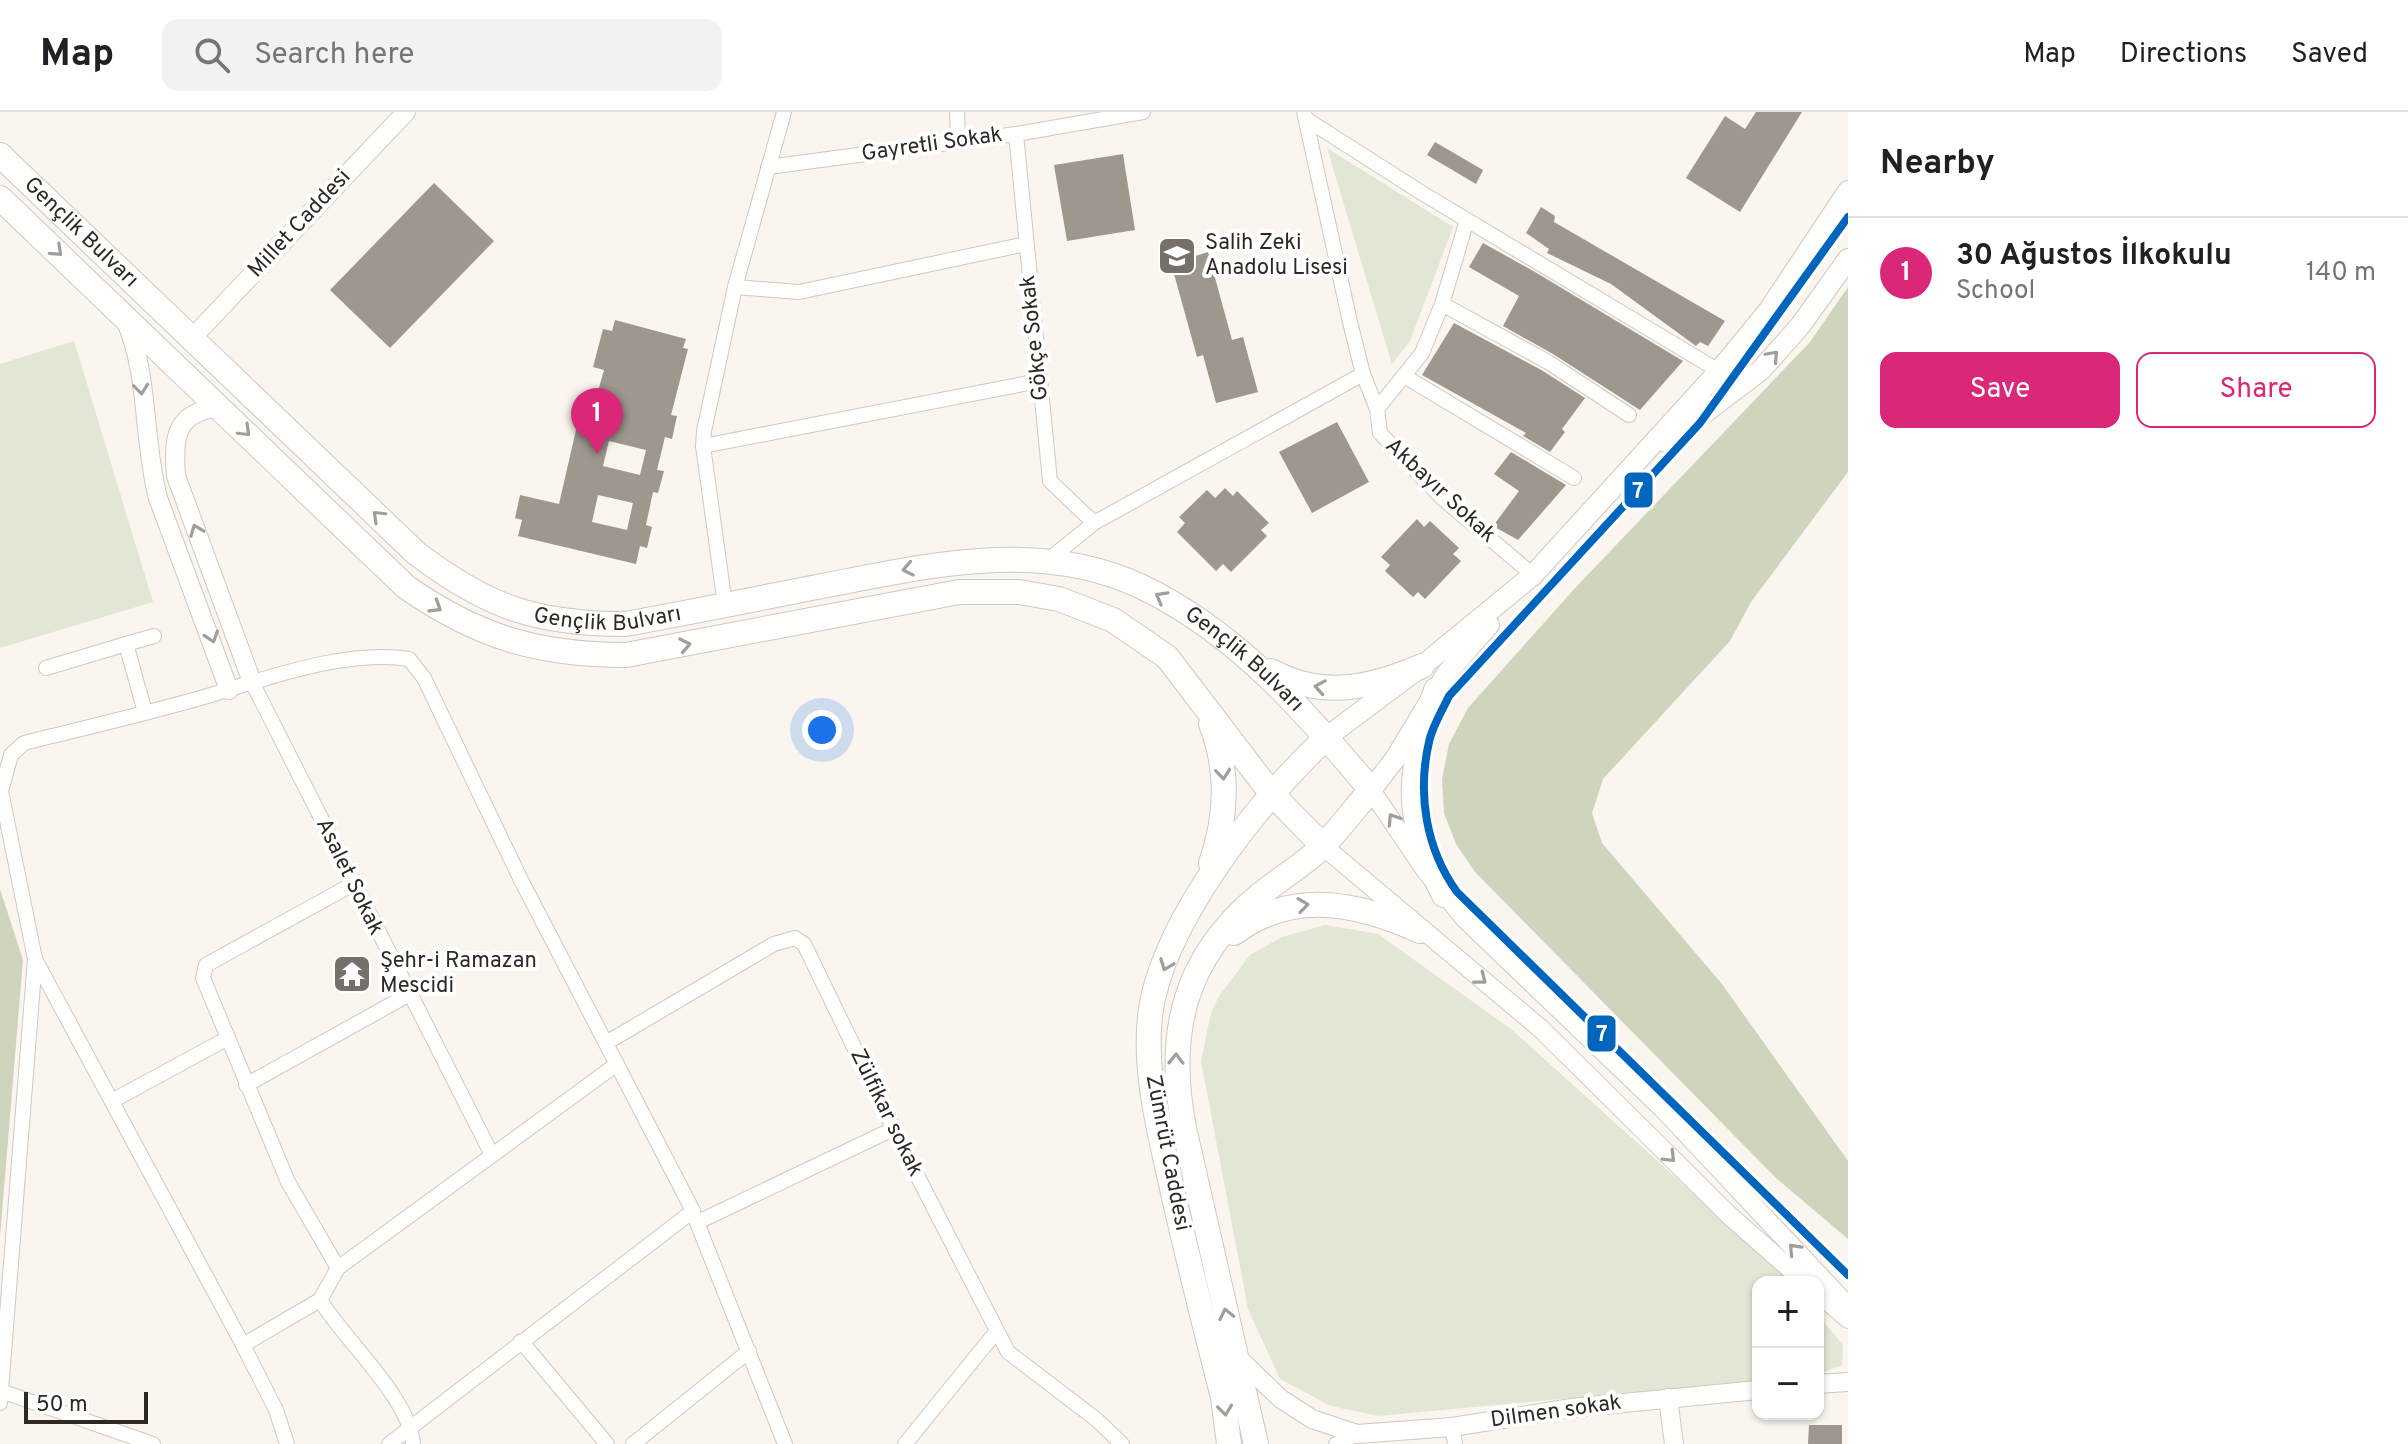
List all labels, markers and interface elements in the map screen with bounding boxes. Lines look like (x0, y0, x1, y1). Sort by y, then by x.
search box (162, 19, 722, 91)
text: Map (40, 31, 114, 80)
icon: search (190, 33, 234, 77)
text: Search here (254, 37, 414, 74)
text: Map (2023, 37, 2076, 73)
text: Directions (2120, 37, 2247, 73)
text: Saved (2291, 37, 2368, 73)
street label: Gayretli Sokak (860, 122, 1004, 168)
text: Nearby (1880, 143, 1995, 186)
street label: Millet Caddesi (243, 164, 357, 284)
street label: Gençlik Bulvarı (18, 171, 144, 293)
place label: Salih Zeki Anadolu Lisesi (1205, 230, 1348, 282)
school or university icon: Salih Zeki Anadolu Lisesi (1156, 235, 1198, 277)
text: 30 Ağustos İlkokulu (1956, 238, 2232, 275)
one-way arrow (48, 242, 62, 257)
text: 1 (1901, 257, 1911, 290)
text: 140 m (2306, 257, 2376, 290)
street label: Gökçe Sokak (1015, 274, 1055, 402)
text: School (1956, 275, 2035, 308)
one-way arrow (1764, 350, 1778, 365)
button: Save (1880, 352, 2120, 428)
button: Share (2136, 352, 2376, 428)
one-way arrow (133, 383, 150, 396)
pin: 1 (571, 388, 623, 454)
one-way arrow (236, 422, 250, 436)
street label: Akbayır Sokak (1379, 433, 1501, 549)
line badge: 7 (1623, 471, 1654, 509)
text: 7 (1632, 479, 1644, 506)
one-way arrow (373, 511, 387, 525)
one-way arrow (190, 524, 206, 538)
one-way arrow (902, 560, 915, 577)
one-way arrow (1155, 591, 1170, 607)
one-way arrow (427, 597, 442, 612)
street label: Gençlik Bulvarı (531, 600, 683, 638)
street label: Gençlik Bulvarı (1180, 601, 1309, 718)
one-way arrow (202, 630, 218, 644)
one-way arrow (678, 637, 692, 654)
one-way arrow (1313, 679, 1327, 696)
your location (802, 710, 842, 750)
one-way arrow (1214, 767, 1231, 780)
one-way arrow (1387, 813, 1402, 828)
street label: Asalet Sokak (309, 814, 389, 940)
one-way arrow (1296, 897, 1309, 914)
place label: Şehr-i Ramazan Mescidi (380, 948, 537, 1000)
temple icon: Şehr-i Ramazan Mescidi (331, 953, 373, 995)
one-way arrow (1159, 957, 1176, 971)
one-way arrow (1472, 969, 1486, 984)
line badge: 7 (1586, 1014, 1617, 1053)
text: 7 (1596, 1022, 1608, 1049)
street label: Zülfikar sokak (843, 1045, 929, 1181)
one-way arrow (1168, 1052, 1185, 1065)
street label: Zümrüt Caddesi (1139, 1073, 1195, 1233)
one-way arrow (1661, 1148, 1676, 1162)
one-way arrow (1789, 1244, 1804, 1258)
map controls (1752, 1276, 1824, 1420)
button: + (1752, 1276, 1824, 1348)
one-way arrow (1218, 1307, 1235, 1321)
button: − (1752, 1348, 1824, 1420)
scale bar (24, 1388, 148, 1424)
street label: Dilmen sokak (1489, 1389, 1623, 1435)
text: 50 m (36, 1392, 88, 1419)
one-way arrow (1216, 1403, 1233, 1417)

